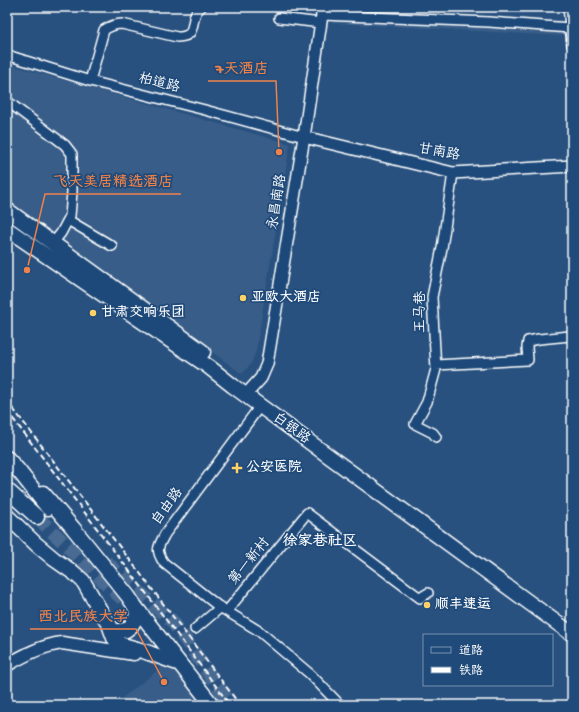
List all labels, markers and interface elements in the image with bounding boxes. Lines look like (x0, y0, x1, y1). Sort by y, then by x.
callout: 7天酒店 (208, 54, 276, 81)
text: 7天酒店 (215, 61, 268, 79)
street label: 柏道路 (137, 70, 182, 97)
street label: 甘南路 (417, 140, 461, 165)
callout: 飞天美居精选酒店 (45, 167, 181, 194)
street label: 永昌南路 (264, 173, 291, 231)
text: 飞天美居精选酒店 (53, 174, 173, 192)
place label: 亚欧大酒店 (251, 289, 321, 307)
street label: 王马巷 (412, 290, 430, 333)
marker: 亚欧大酒店 (238, 293, 248, 303)
place label: 甘肃交响乐团 (101, 304, 185, 322)
marker: 甘肃交响乐团 (88, 308, 98, 318)
street label: 白银路 (269, 409, 314, 448)
place label: 公安医院 (246, 459, 302, 477)
marker: 公安医院 (231, 462, 243, 474)
street label: 自由路 (148, 484, 187, 529)
district label: 徐家巷社区 (282, 532, 358, 551)
street label: 第一新村 (225, 534, 274, 589)
place label: 顺丰速运 (435, 596, 491, 614)
marker: 顺丰速运 (422, 600, 432, 610)
callout: 西北民族大学 (30, 602, 136, 629)
text: 西北民族大学 (38, 609, 128, 627)
legend (423, 634, 553, 686)
text: 道路 (459, 644, 483, 659)
text: 铁路 (459, 664, 483, 679)

